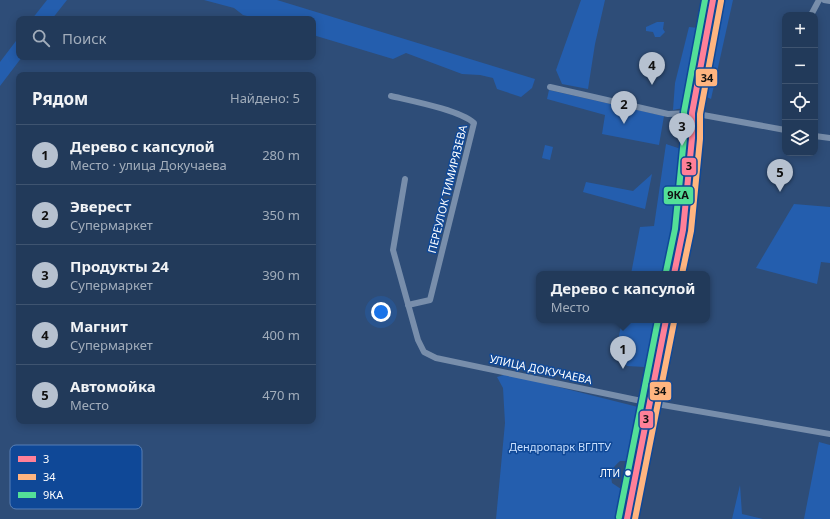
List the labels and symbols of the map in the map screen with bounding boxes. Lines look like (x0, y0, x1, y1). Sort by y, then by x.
pin: 4 (639, 52, 665, 85)
line badge: 34 (695, 68, 718, 87)
text: 34 (701, 70, 714, 85)
pin: 2 (611, 91, 637, 124)
pin: 3 (669, 113, 695, 146)
street label: ПЕРЕУЛОК ТИМИРЯЗЕВА (424, 122, 470, 255)
line badge: 3 (681, 157, 697, 176)
text: 3 (686, 158, 692, 173)
pin: 5 (767, 159, 793, 192)
line badge: 9КА (663, 186, 694, 205)
text: 9КА (667, 187, 689, 202)
your location (371, 302, 391, 322)
pin: 1 (610, 336, 636, 369)
street label: УЛИЦА ДОКУЧАЕВА (488, 351, 595, 387)
line badge: 34 (649, 381, 672, 401)
text: 34 (654, 383, 667, 398)
line badge: 3 (639, 410, 654, 429)
text: 3 (643, 411, 649, 426)
park label: Дендропарк ВГЛТУ (509, 439, 611, 454)
legend (10, 445, 142, 509)
text: 3 (43, 451, 49, 466)
place label: ЛТИ (600, 466, 620, 480)
marker: ЛТИ (623, 468, 633, 478)
text: 34 (43, 469, 56, 484)
text: 9КА (43, 487, 64, 502)

